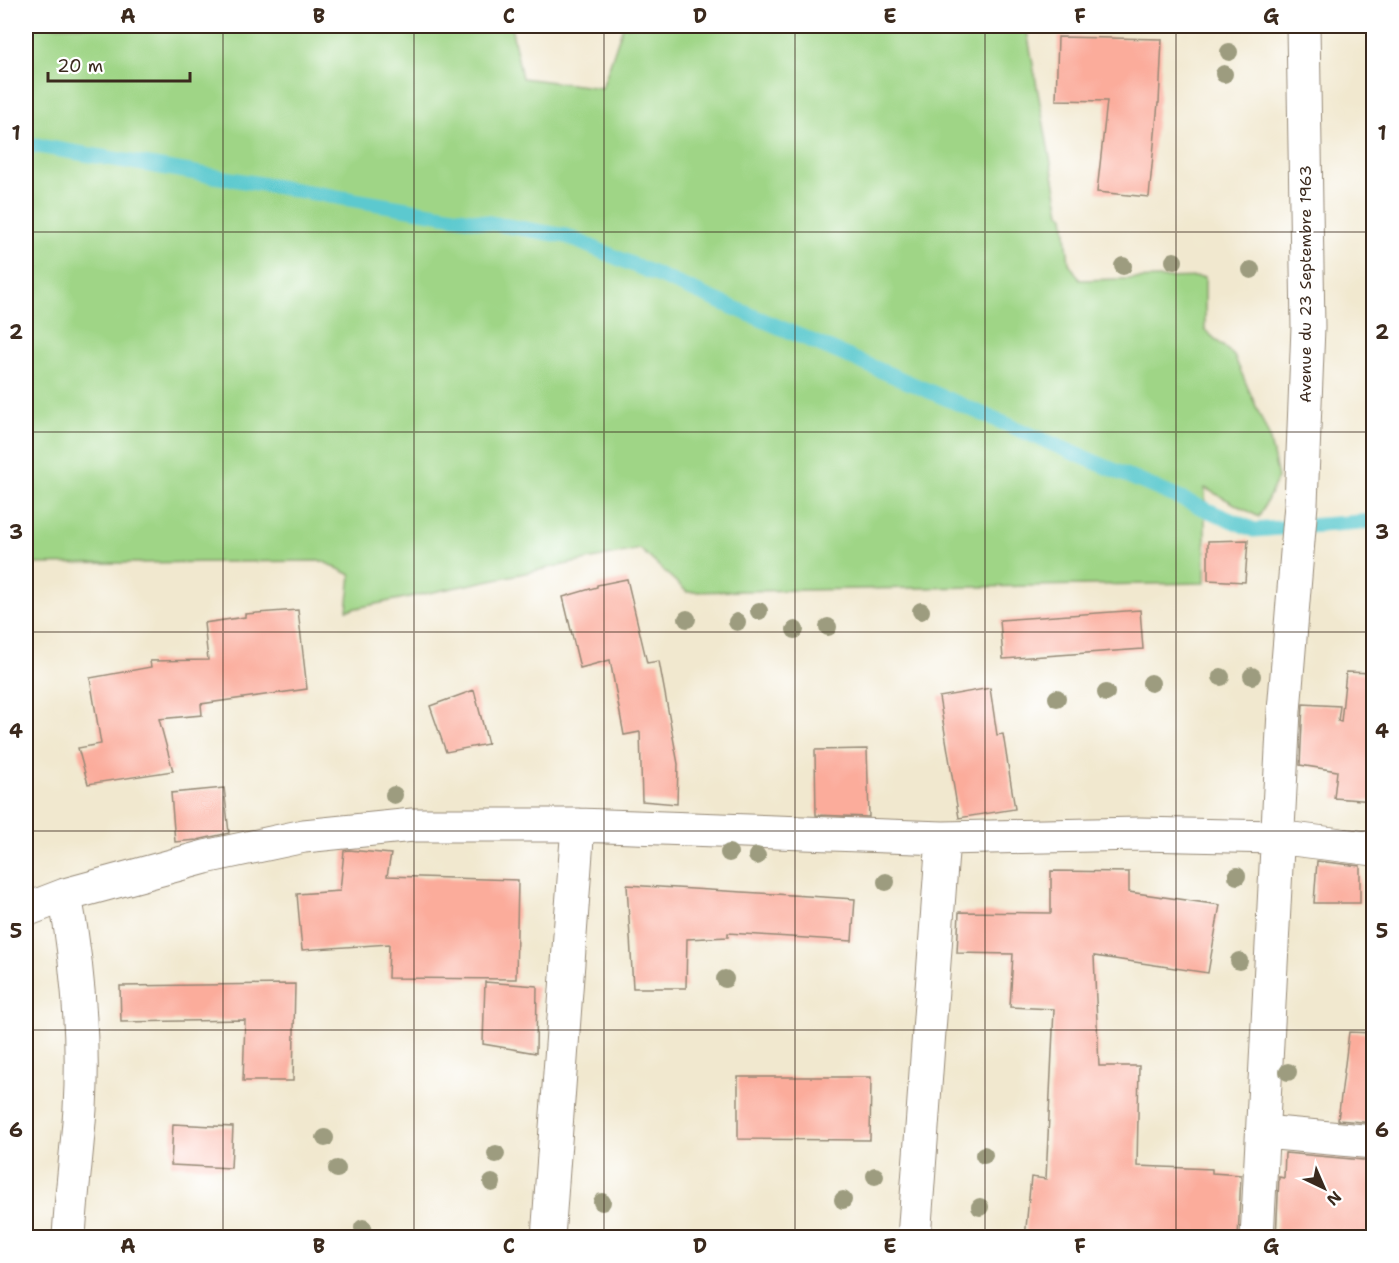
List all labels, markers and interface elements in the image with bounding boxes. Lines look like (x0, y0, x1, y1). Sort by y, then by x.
text: A (120, 3, 136, 29)
text: B (313, 3, 325, 29)
text: C (503, 3, 515, 29)
text: D (693, 3, 707, 29)
text: E (883, 3, 897, 29)
text: F (1074, 3, 1086, 29)
text: G (1263, 3, 1279, 29)
scale bar (48, 45, 190, 83)
text: 20 m (57, 54, 103, 78)
text: 1 (11, 120, 21, 146)
text: 1 (1377, 120, 1387, 146)
street label: Avenue du 23 Septembre 1963 (1295, 165, 1316, 403)
text: 2 (9, 319, 23, 345)
text: 2 (1375, 319, 1389, 345)
text: 3 (9, 519, 23, 545)
text: 3 (1375, 519, 1389, 545)
text: 4 (9, 718, 23, 744)
text: 4 (1375, 718, 1389, 744)
text: 5 (10, 918, 22, 944)
text: 5 (1376, 918, 1388, 944)
text: 6 (9, 1117, 23, 1143)
text: 6 (1375, 1117, 1389, 1143)
north arrow (1294, 1158, 1354, 1218)
text: N (1322, 1186, 1346, 1210)
text: A (120, 1233, 136, 1259)
text: B (313, 1233, 325, 1259)
text: C (503, 1233, 515, 1259)
text: D (693, 1233, 707, 1259)
text: E (883, 1233, 897, 1259)
text: F (1074, 1233, 1086, 1259)
text: G (1263, 1233, 1279, 1259)

